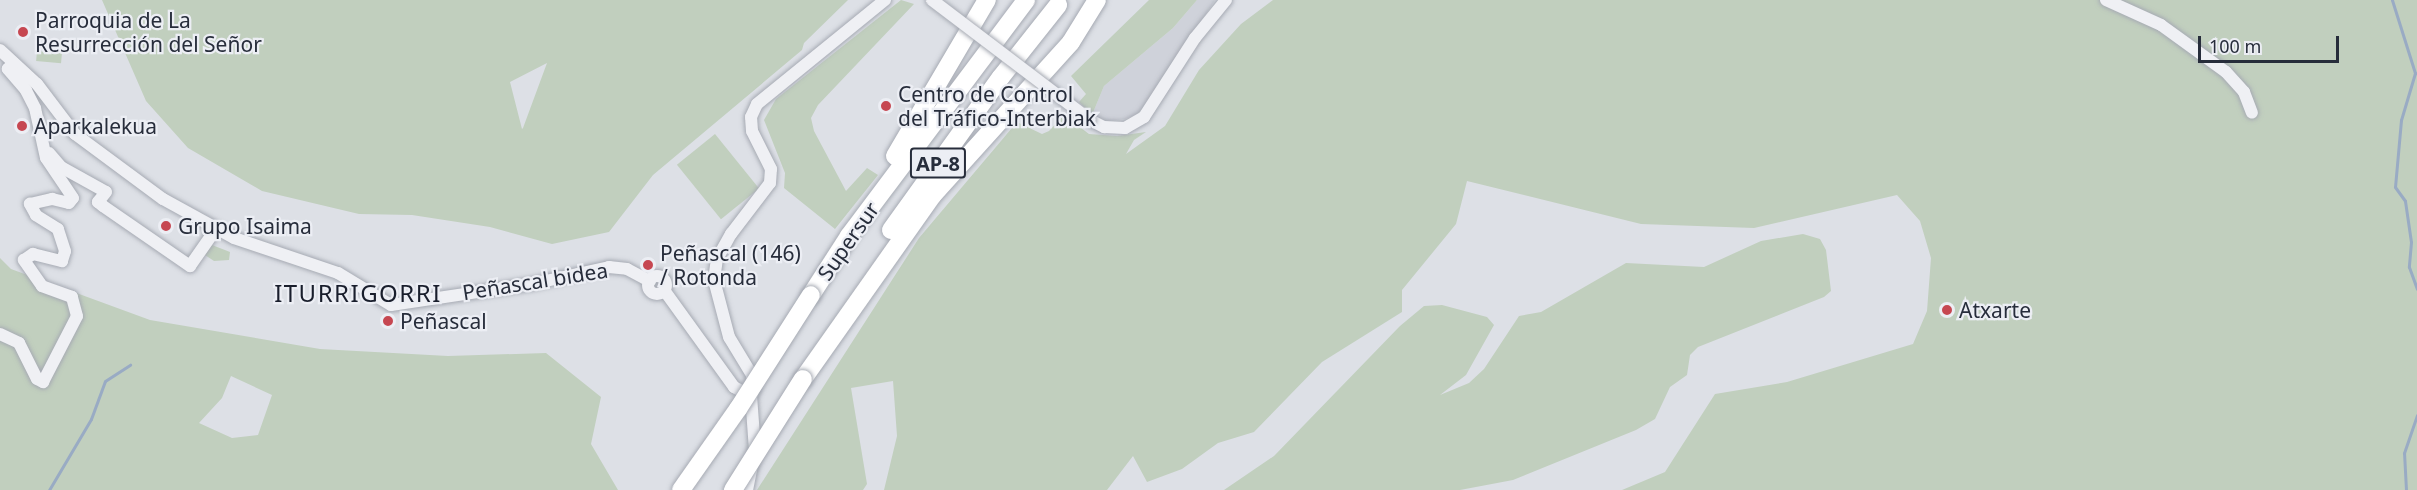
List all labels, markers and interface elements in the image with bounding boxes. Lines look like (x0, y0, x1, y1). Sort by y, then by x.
place label: Parroquia de La Resurrección del Señor (35, 7, 262, 57)
scale bar (2201, 24, 2342, 62)
marker: Parroquia de La Resurrección del Señor (16, 25, 30, 39)
text: 100 m (2209, 34, 2261, 58)
place label: Centro de Control del Tráfico-Interbiak (898, 81, 1096, 131)
marker: Centro de Control del Tráfico-Interbiak (879, 99, 893, 113)
place label: Aparkalekua (34, 113, 157, 139)
marker: Aparkalekua (15, 119, 29, 133)
road number: AP-8 (910, 146, 966, 180)
street label: Supersur (812, 197, 884, 285)
place label: Grupo Isaima (178, 213, 312, 239)
marker: Grupo Isaima (159, 219, 173, 233)
place label: Peñascal (146) / Rotonda (660, 240, 801, 290)
street label: Peñascal bidea (460, 257, 610, 305)
marker: Peñascal (146) / Rotonda (641, 258, 655, 272)
district label: ITURRIGORRI (274, 279, 442, 307)
place label: Atxarte (1959, 297, 2031, 323)
marker: Atxarte (1940, 303, 1954, 317)
place label: Peñascal (400, 308, 487, 334)
marker: Peñascal (381, 314, 395, 328)

